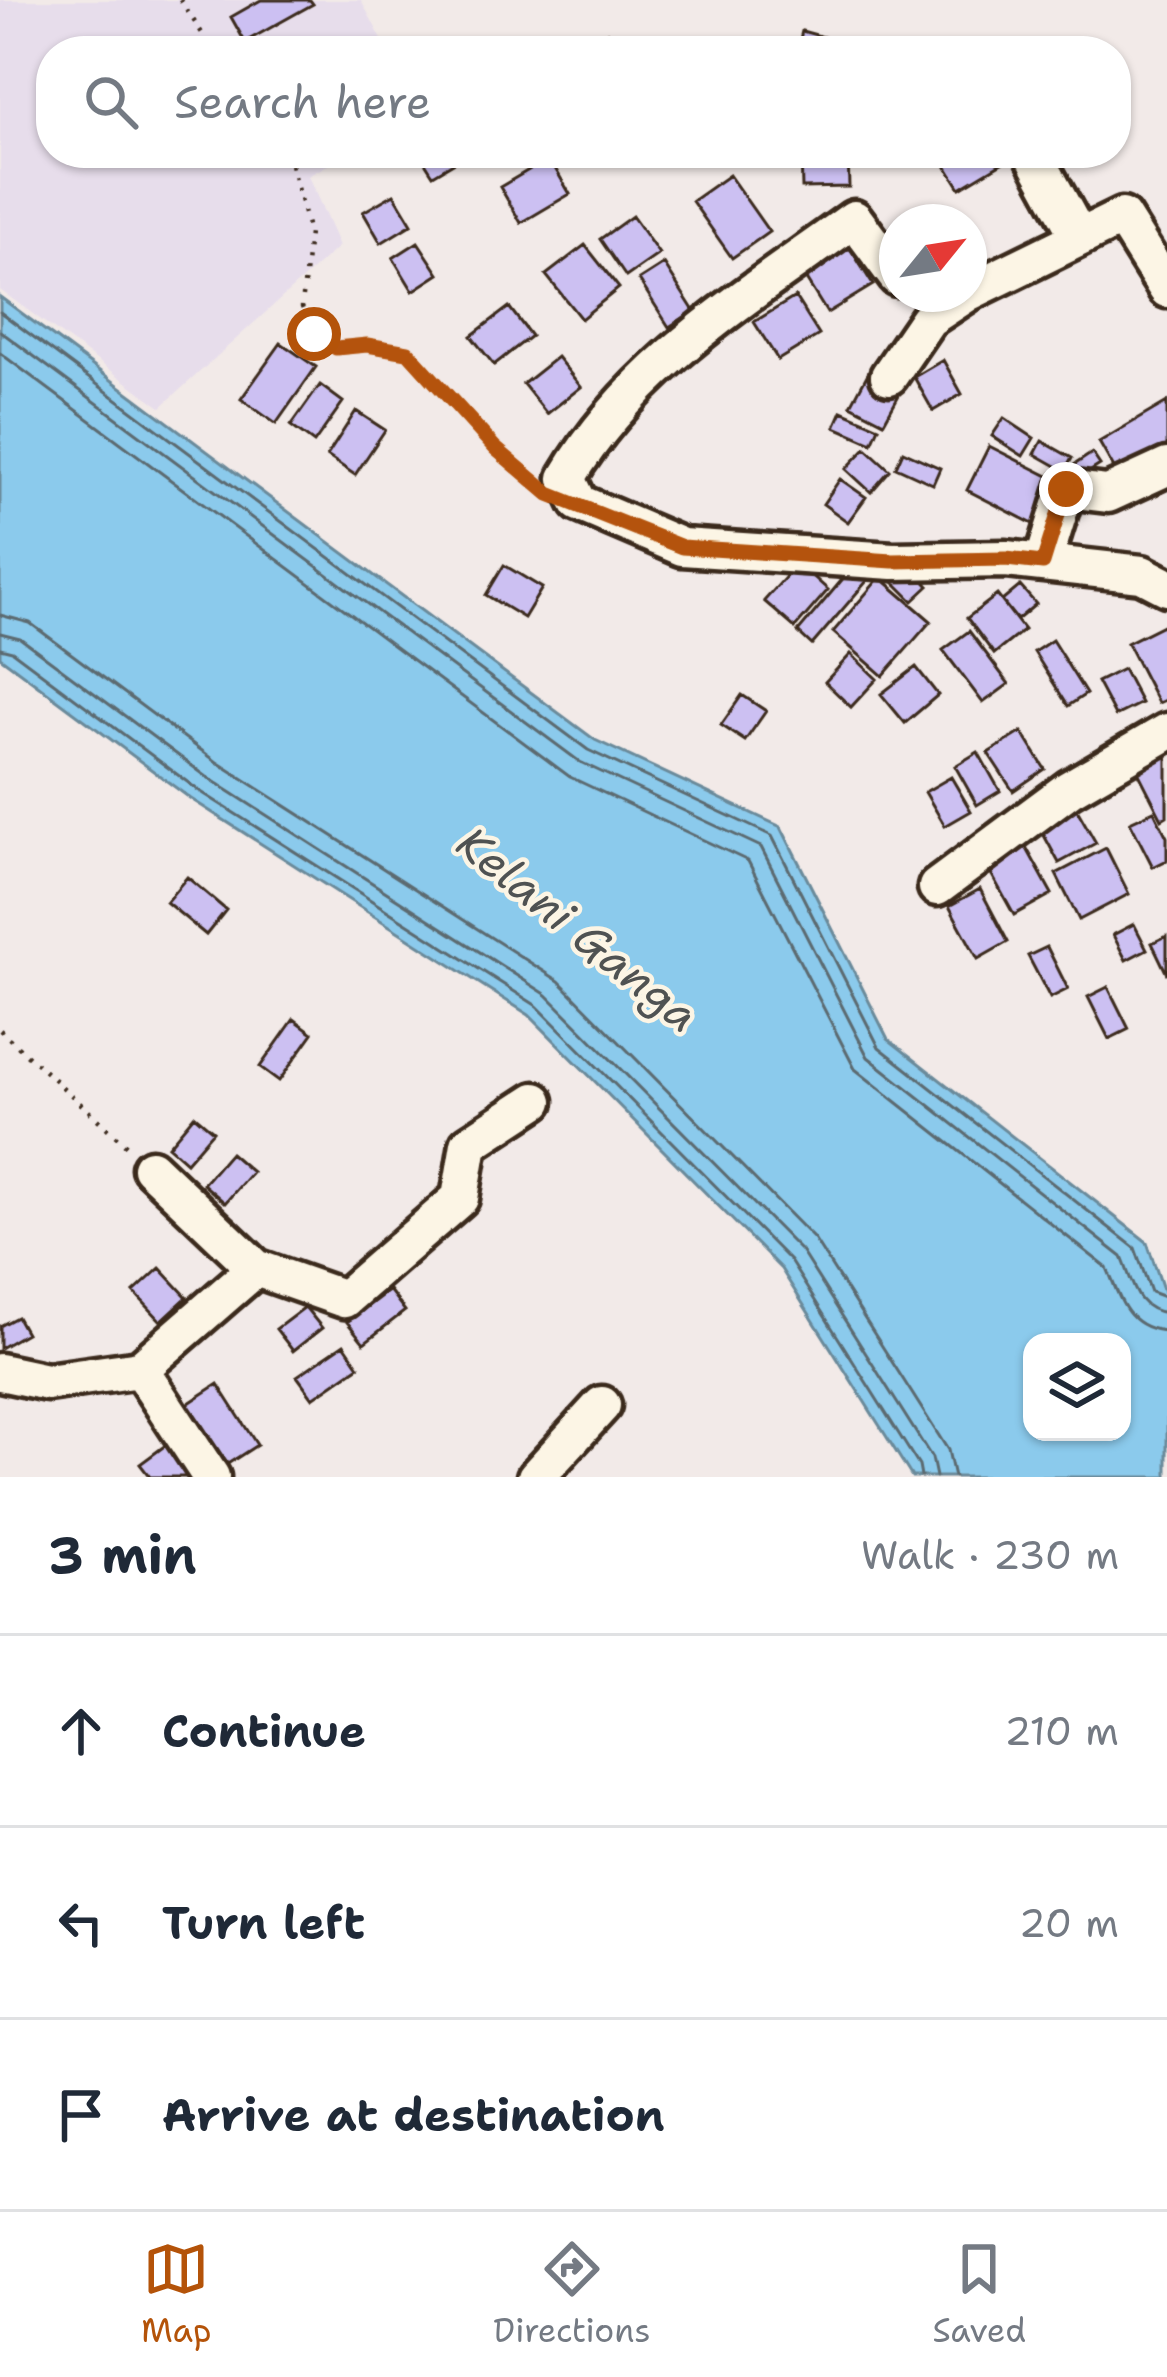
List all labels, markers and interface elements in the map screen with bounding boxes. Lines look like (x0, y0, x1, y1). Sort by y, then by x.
search box (36, 36, 1131, 168)
icon: search (78, 69, 144, 135)
text: Search here (174, 72, 431, 132)
north arrow (879, 204, 987, 312)
route start (287, 307, 341, 361)
route end (1039, 462, 1093, 516)
water label: Kelani Ganga (444, 813, 712, 1045)
map controls (1023, 1333, 1131, 1441)
button: layers (1023, 1333, 1131, 1441)
text: 3 min (48, 1521, 197, 1589)
text: Walk · 230 m (861, 1529, 1119, 1581)
icon: ahead (48, 1698, 114, 1764)
text: Continue (162, 1701, 366, 1761)
text: 210 m (1004, 1705, 1119, 1757)
icon: left (48, 1890, 114, 1956)
text: Turn left (162, 1893, 365, 1953)
text: 20 m (1019, 1897, 1119, 1949)
icon: arrive (48, 2082, 114, 2148)
text: Arrive at destination (162, 2085, 665, 2145)
tab: Map (141, 2236, 212, 2353)
tab: Directions (493, 2236, 651, 2353)
tab: Saved (932, 2236, 1026, 2353)

